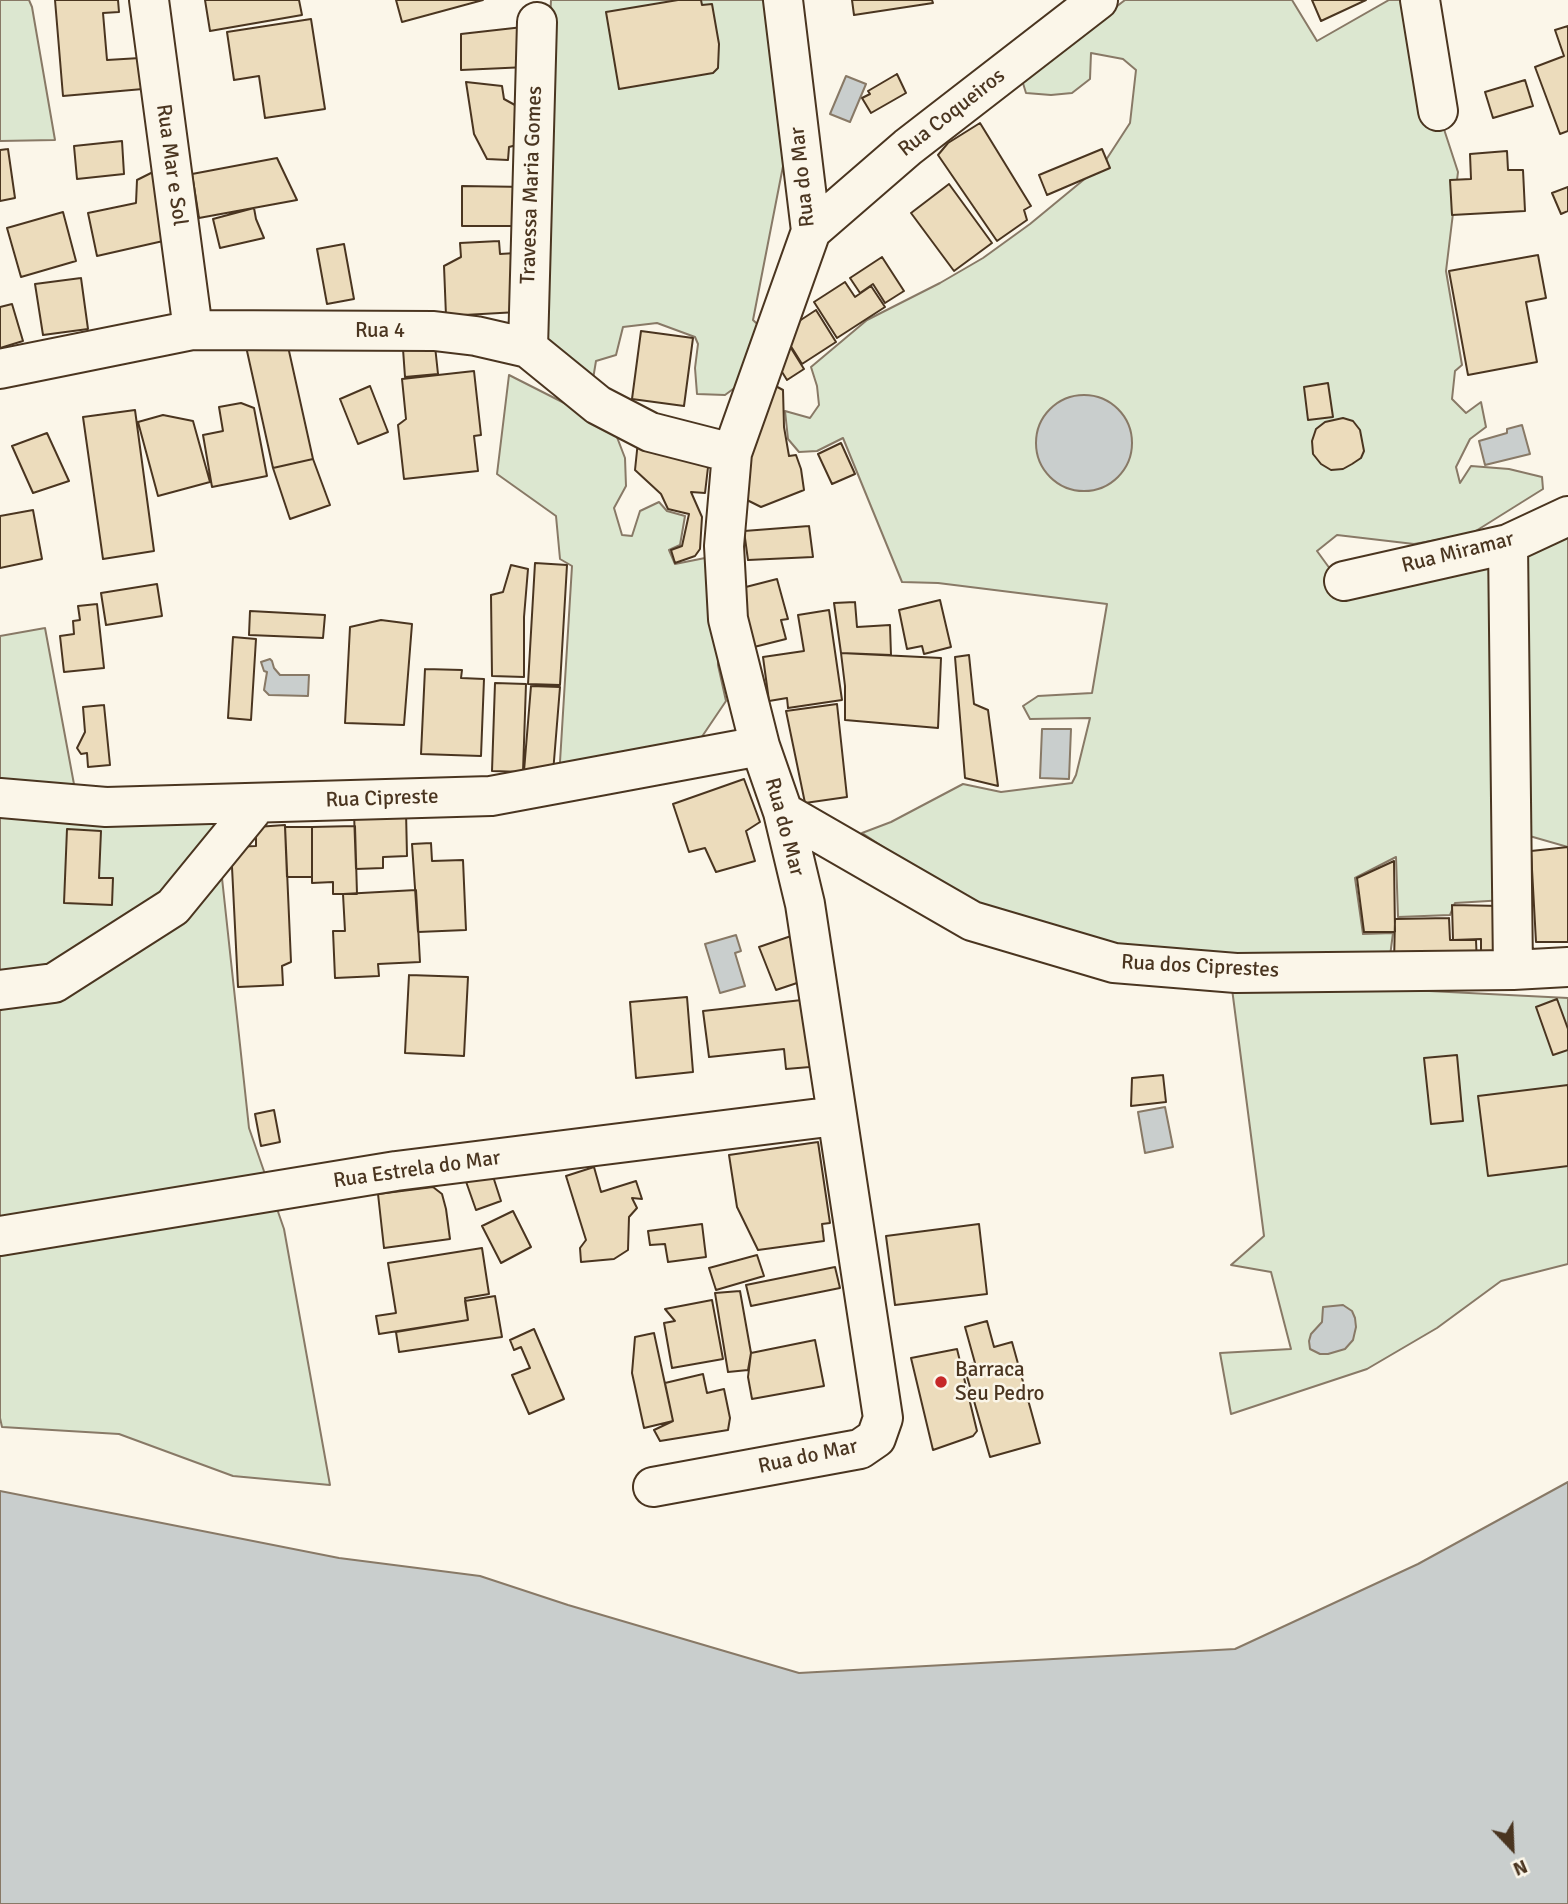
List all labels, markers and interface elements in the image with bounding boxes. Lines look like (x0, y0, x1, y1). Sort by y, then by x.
street label: Rua Coqueiros (894, 64, 1010, 162)
street label: Travessa Maria Gomes (516, 86, 548, 284)
street label: Rua Mar e Sol (150, 102, 192, 228)
street label: Rua do Mar (785, 126, 821, 228)
street label: Rua 4 (355, 318, 405, 344)
street label: Rua Miramar (1399, 527, 1517, 579)
street label: Rua do Mar (759, 775, 809, 879)
street label: Rua Cipreste (325, 784, 439, 814)
street label: Rua dos Ciprestes (1120, 950, 1280, 984)
street label: Rua Estrela do Mar (332, 1146, 502, 1194)
place label: Barraca Seu Pedro (955, 1357, 1045, 1407)
marker: Barraca Seu Pedro (933, 1374, 949, 1390)
street label: Rua do Mar (756, 1434, 860, 1480)
north arrow (1477, 1813, 1547, 1883)
text: N (1509, 1854, 1531, 1881)

